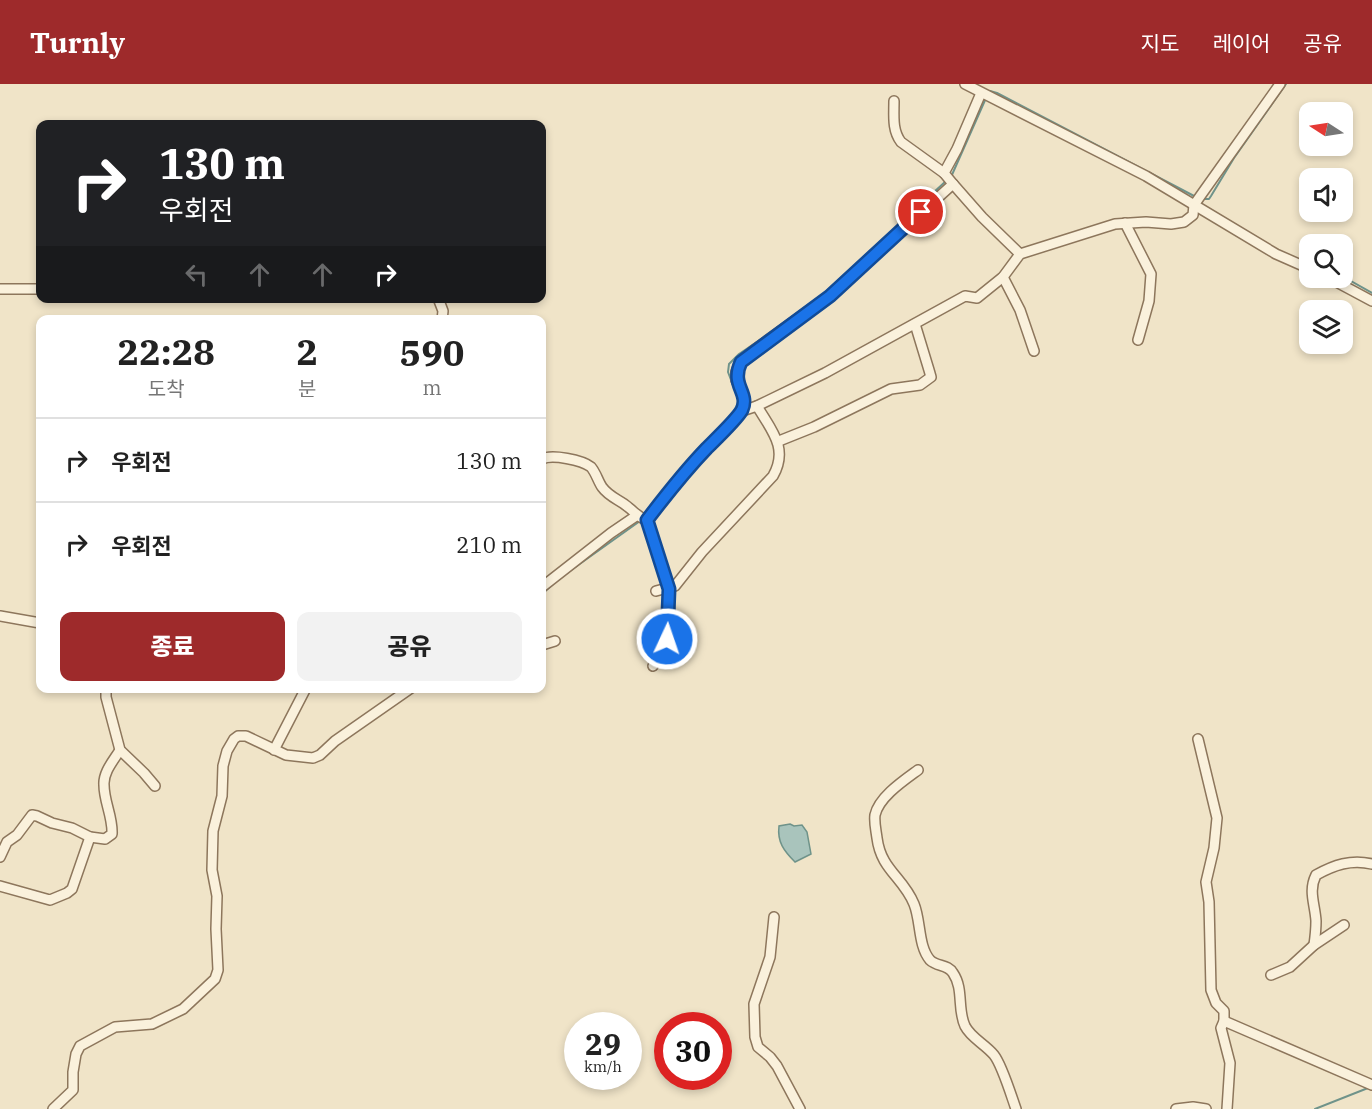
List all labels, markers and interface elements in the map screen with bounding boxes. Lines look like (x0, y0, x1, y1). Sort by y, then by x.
text: Turnly (30, 24, 125, 61)
text: 지도 (1141, 29, 1179, 57)
text: 레이어 (1212, 29, 1270, 57)
text: 공유 (1303, 29, 1342, 57)
north arrow (1299, 102, 1353, 156)
map controls (1299, 102, 1353, 354)
text: 130 m (159, 136, 285, 191)
icon: right (60, 144, 138, 222)
button: sound (1299, 168, 1353, 222)
pin (895, 186, 946, 237)
text: 우회전 (159, 192, 234, 227)
icon: arrive (904, 195, 937, 228)
button: search (1299, 234, 1353, 288)
icon: left (180, 258, 213, 291)
icon: ahead (243, 258, 276, 291)
icon: ahead (306, 258, 339, 291)
icon: right (369, 258, 402, 291)
button: layers (1299, 300, 1353, 354)
text: 22:28 (118, 328, 215, 375)
text: 2 (296, 328, 318, 375)
text: 590 (400, 329, 464, 376)
text: m (422, 374, 442, 401)
text: 도착 (148, 375, 185, 402)
text: 분 (298, 375, 316, 402)
icon: right (60, 444, 93, 477)
text: 130 m (456, 446, 522, 475)
text: 우회전 (111, 447, 172, 476)
icon: right (60, 528, 93, 561)
text: 210 m (456, 530, 522, 559)
text: 우회전 (111, 531, 172, 560)
position arrow (635, 607, 699, 671)
button: 종료 (60, 612, 285, 681)
button: 공유 (297, 612, 522, 681)
speed limit sign: 30 (654, 1012, 732, 1090)
text: 29 (585, 1024, 621, 1063)
text: km/h (584, 1057, 622, 1076)

